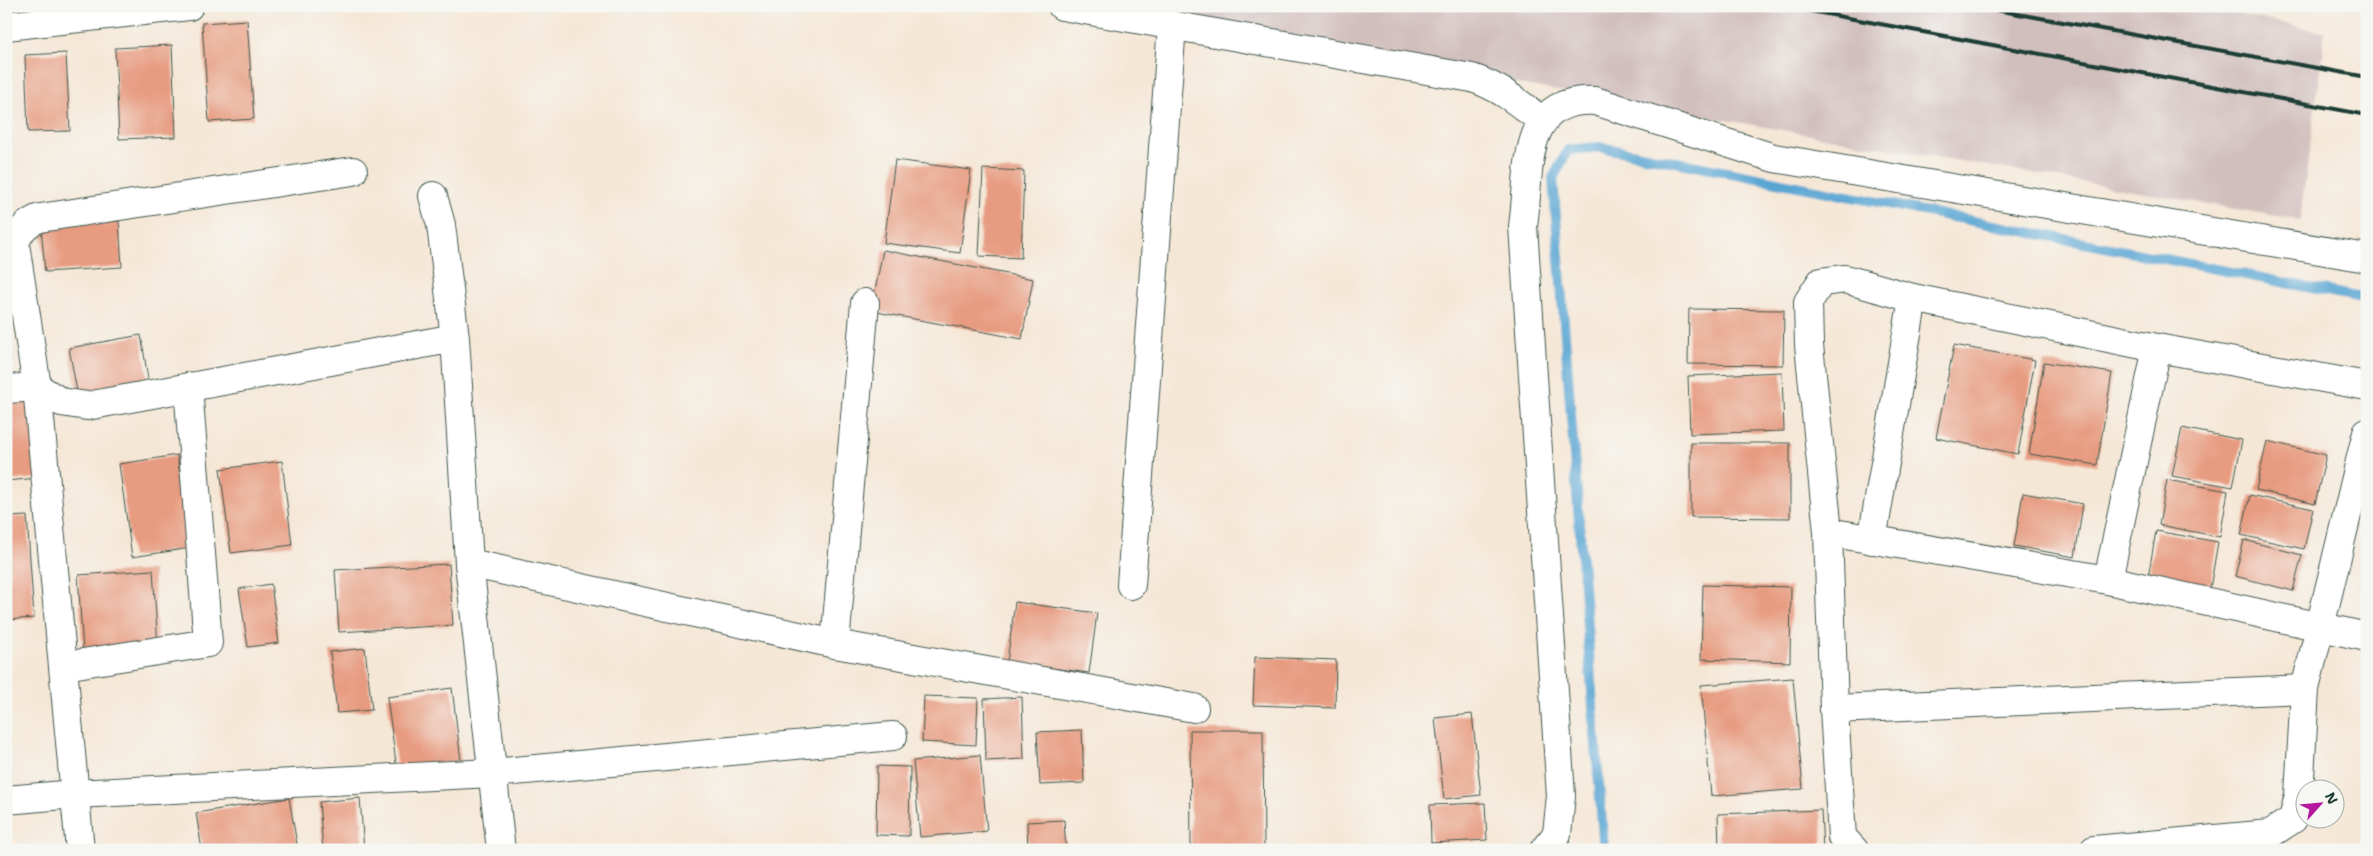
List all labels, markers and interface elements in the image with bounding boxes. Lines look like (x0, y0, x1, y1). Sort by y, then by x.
north arrow (2296, 778, 2346, 828)
text: N (2321, 789, 2342, 807)

